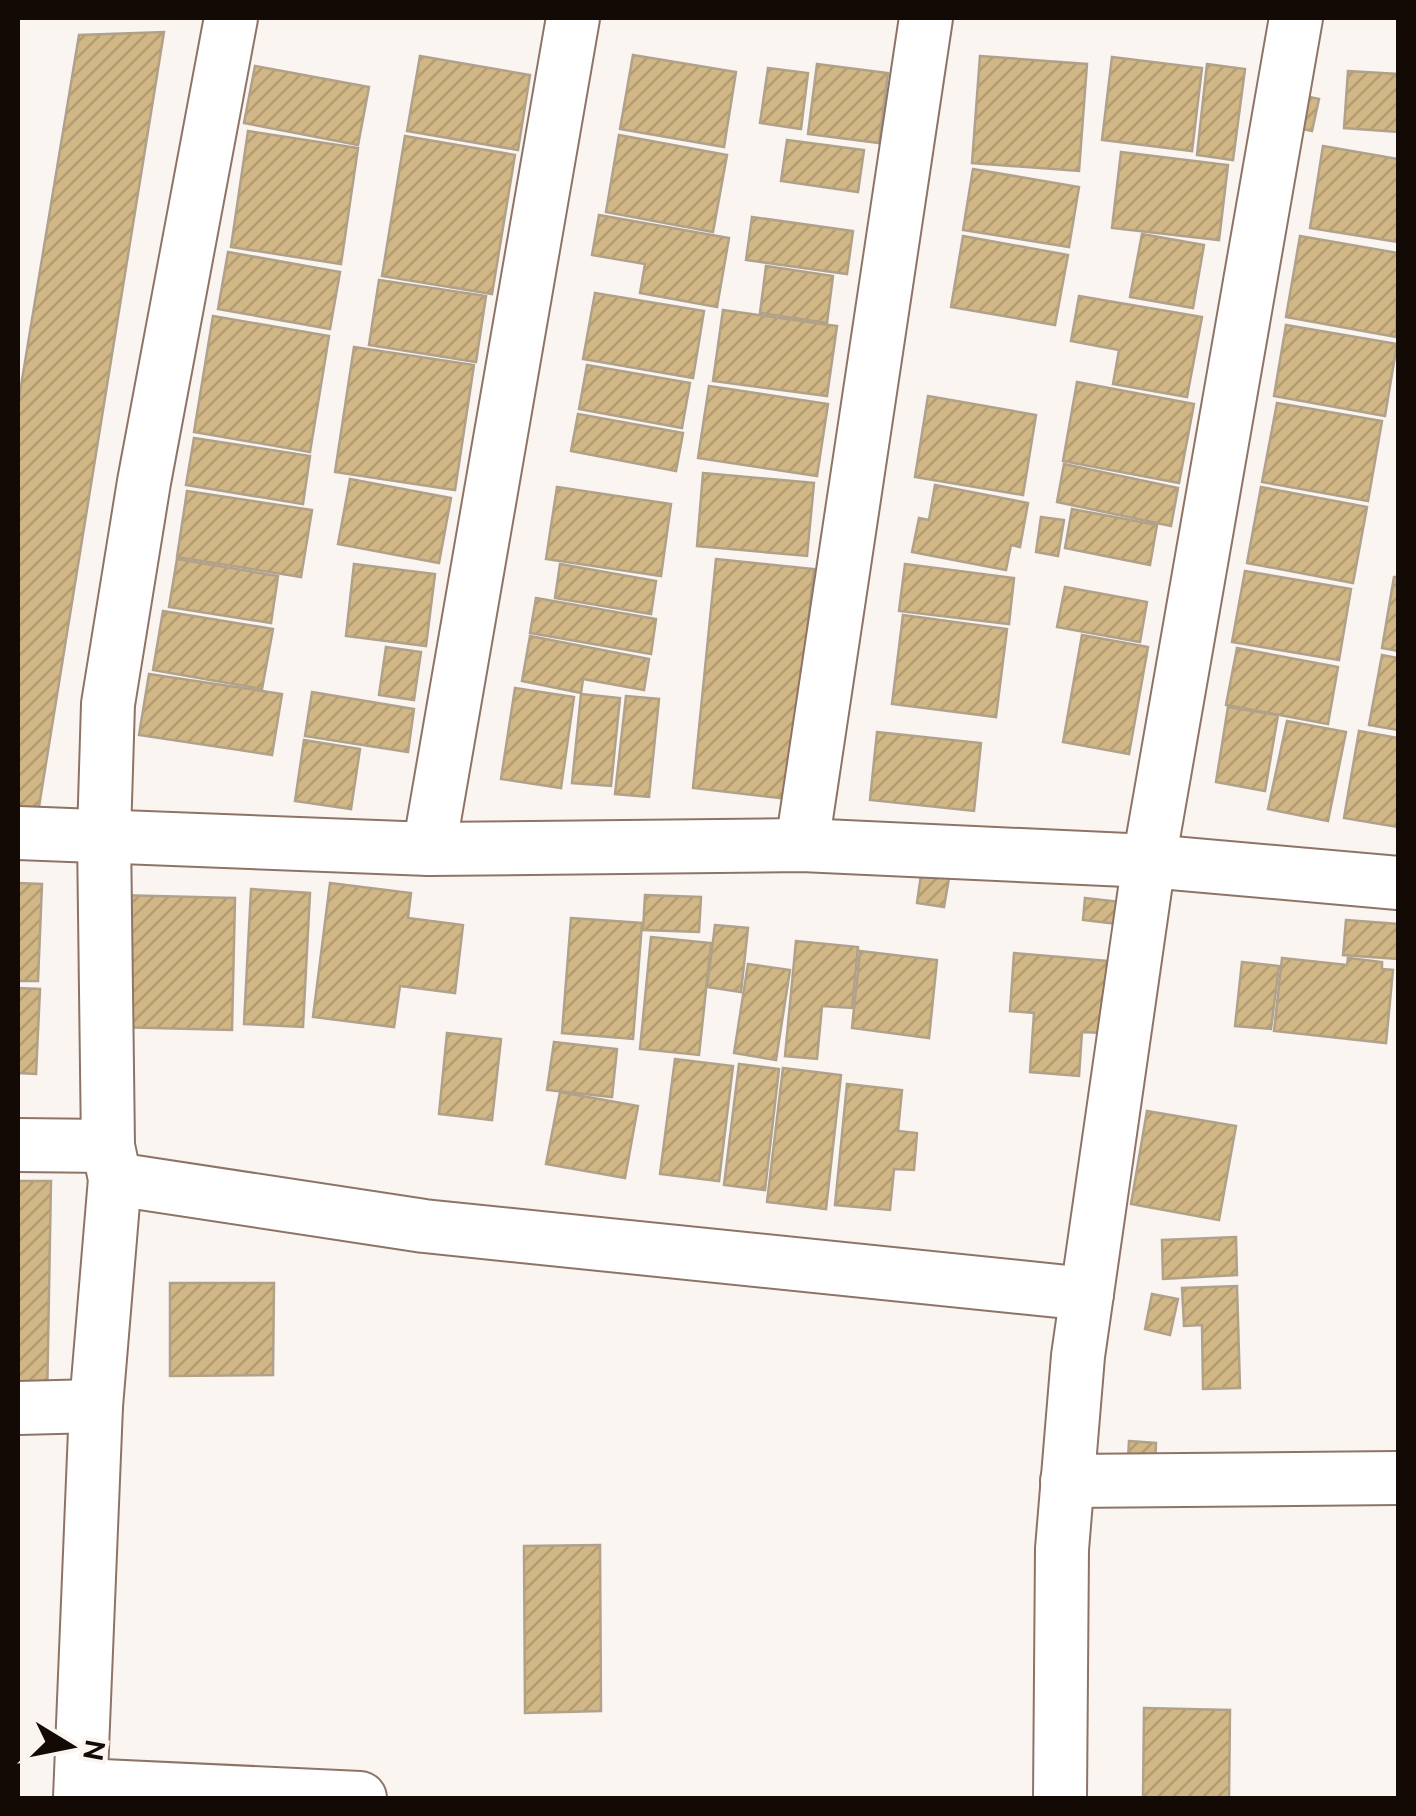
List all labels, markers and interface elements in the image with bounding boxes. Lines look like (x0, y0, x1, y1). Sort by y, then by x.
north arrow (20, 1696, 120, 1796)
text: N (78, 1737, 112, 1763)

